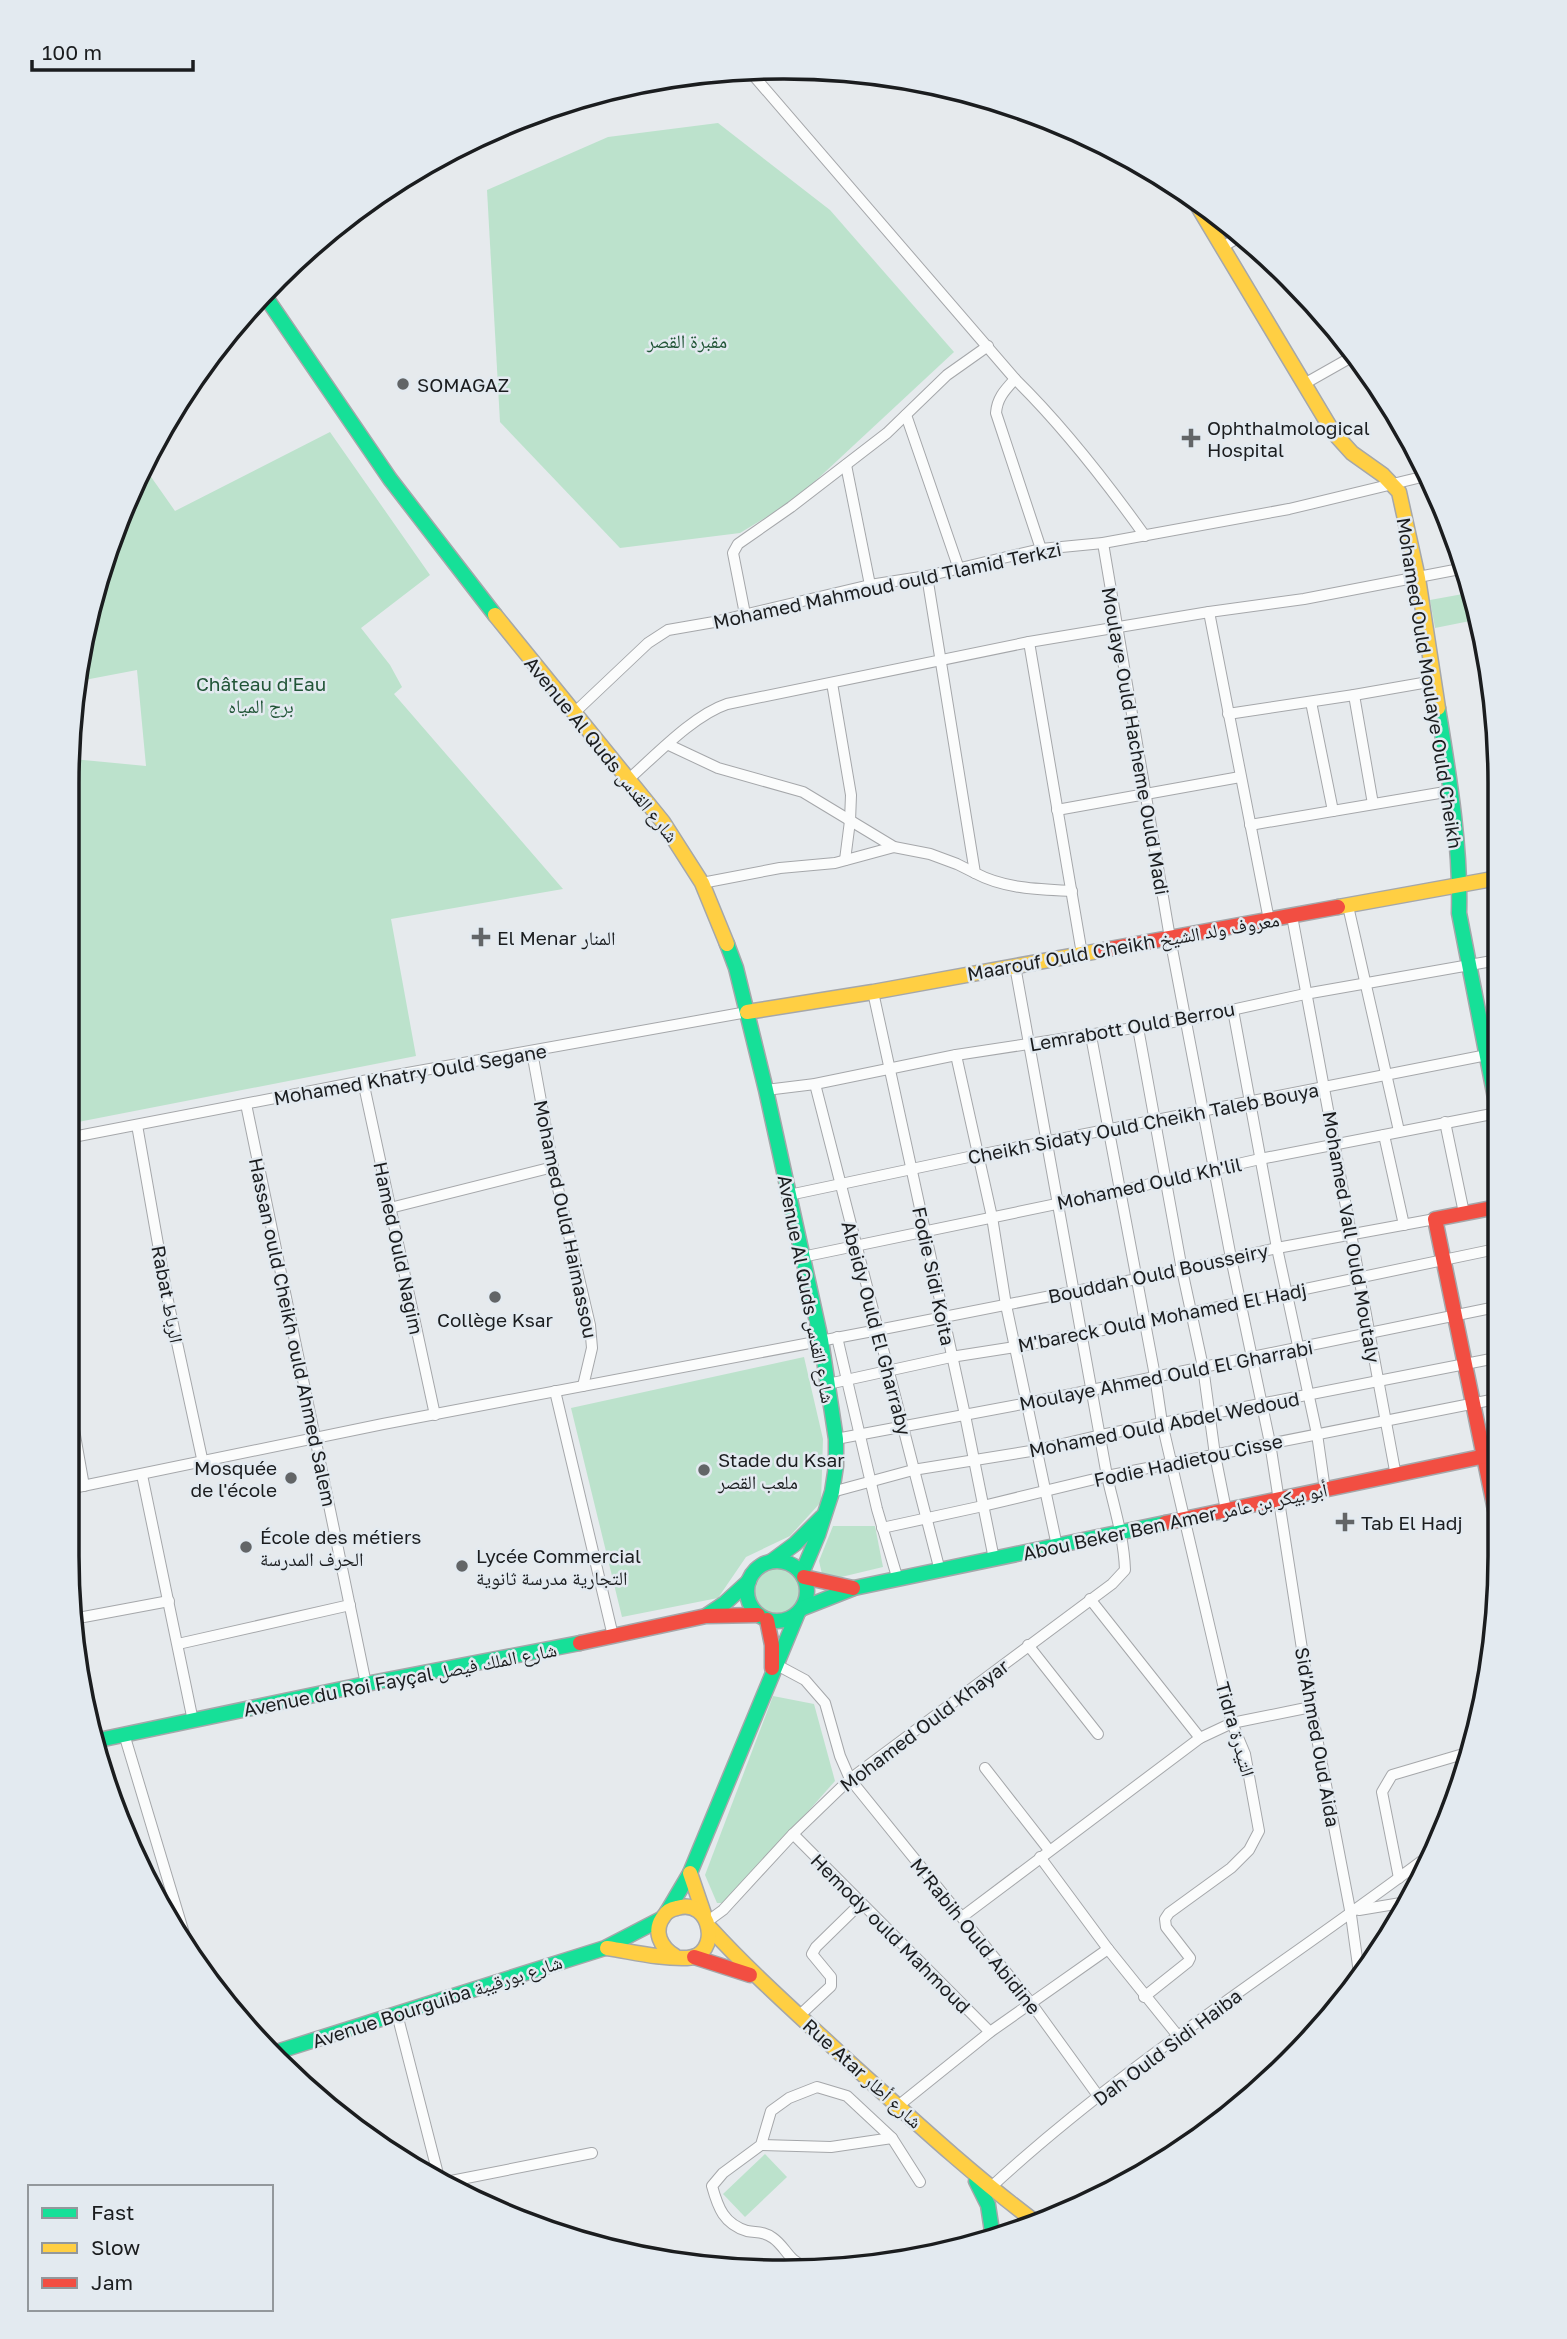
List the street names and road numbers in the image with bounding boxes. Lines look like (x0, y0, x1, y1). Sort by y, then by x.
street label: Mohamed Ould Moulaye Ould Cheikh (1392, 516, 1468, 850)
street label: Mohamed Mahmoud ould Tlamid Terkzi (711, 537, 1063, 633)
street label: Moulaye Ould Hacheme Ould Madi (1098, 585, 1174, 897)
street label: Avenue Al Quds شارع القدس (519, 652, 684, 847)
street label: Maarouf Ould Cheikh معروف ولد الشيخ (965, 907, 1281, 987)
street label: Lemrabott Ould Berrou (1027, 997, 1237, 1055)
street label: Mohamed Khatry Ould Segane (272, 1039, 548, 1109)
street label: Cheikh Sidaty Ould Cheikh Taleb Bouya (966, 1078, 1320, 1168)
street label: Mohamed Ould Haimassou (529, 1098, 603, 1340)
street label: Mohamed Vall Ould Moutaly (1318, 1109, 1386, 1365)
street label: Mohamed Ould Kh'lil (1054, 1152, 1244, 1214)
street label: Hassan ould Cheikh ould Ahmed Salem (245, 1155, 341, 1509)
street label: Hamed Ould Nagim (369, 1159, 429, 1337)
street label: Avenue Al Quds شارع القدس (773, 1173, 840, 1405)
street label: Fodie Sidi Koita (908, 1204, 960, 1348)
street label: Abeidy Ould El Gharraby (837, 1218, 917, 1438)
street label: Bouddah Ould Bousseiry (1046, 1238, 1271, 1308)
street label: Rabat الرباط (146, 1243, 189, 1345)
street label: M'bareck Ould Mohamed El Hadj (1016, 1278, 1308, 1356)
street label: Moulaye Ahmed Ould El Gharrabi (1017, 1335, 1315, 1415)
street label: Mohamed Ould Abdel Wedoud (1027, 1386, 1301, 1462)
street label: Fodie Hadietou Cisse (1091, 1429, 1285, 1491)
street label: Abou Beker Ben Amer أبو بيكر بن عامر (1021, 1477, 1330, 1566)
street label: Avenue du Roi Fayçal شارع الملك فيصل (241, 1637, 559, 1722)
street label: Sid'Ahmed Oud Aida (1291, 1645, 1345, 1829)
street label: Mohamed Ould Khayar (835, 1654, 1014, 1796)
street label: Tidra التيدرة (1211, 1679, 1261, 1779)
street label: Hemody ould Mahmoud (806, 1848, 976, 2018)
street label: M'Rabih Ould Abidine (906, 1853, 1046, 2019)
street label: Avenue Bourguiba شارع بورقيبة (309, 1950, 565, 2053)
street label: Dah Ould Sidi Haiba (1088, 1984, 1246, 2110)
street label: Rue Atar شارع أطار (798, 2013, 927, 2133)

